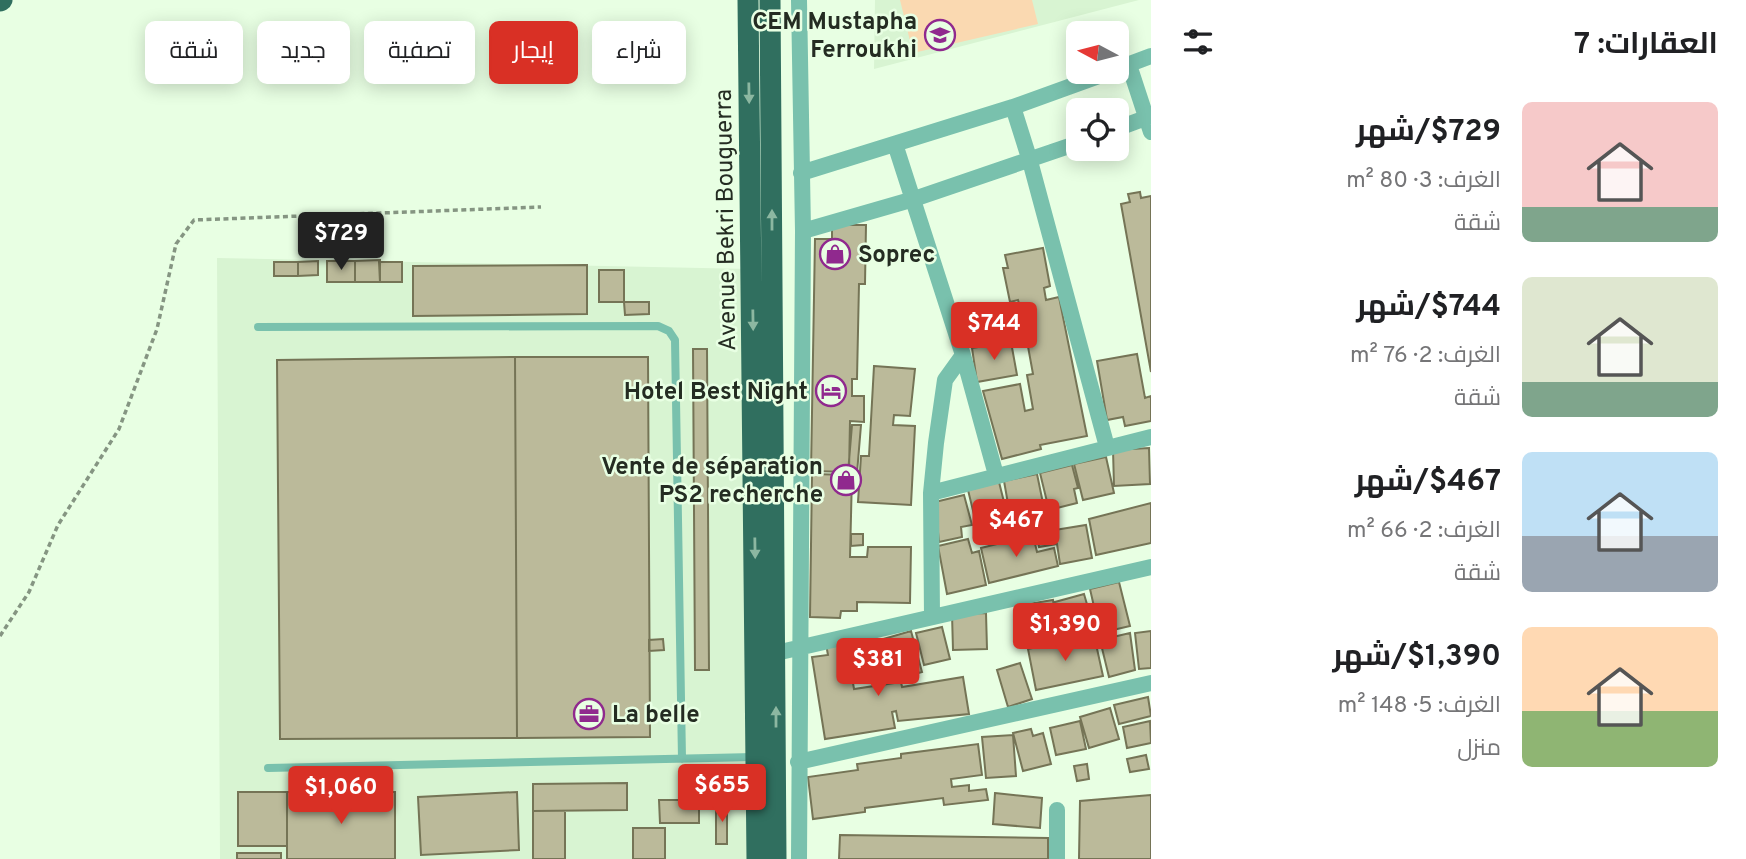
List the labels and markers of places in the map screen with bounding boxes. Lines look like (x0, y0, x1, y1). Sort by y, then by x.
place label: CEM Mustapha Ferroukhi (752, 8, 917, 66)
school or university icon: CEM Mustapha Ferroukhi (923, 18, 957, 52)
pin: $729 (300, 212, 382, 272)
shop icon: Soprec (818, 237, 852, 271)
place label: Soprec (858, 241, 935, 271)
pin: $744 (953, 302, 1035, 362)
hotel icon: Hotel Best Night (814, 374, 848, 408)
place label: Hotel Best Night (624, 378, 808, 408)
place label: Vente de séparation PS2 recherche (601, 453, 823, 511)
shop icon: Vente de séparation PS2 recherche (829, 463, 863, 497)
pin: $467 (975, 500, 1057, 559)
pin: $1,390 (1008, 604, 1122, 663)
pin: $381 (837, 638, 919, 698)
office icon: La belle (572, 697, 606, 731)
place label: La belle (612, 701, 700, 731)
pin: $655 (681, 764, 763, 824)
pin: $1,060 (284, 766, 398, 826)

